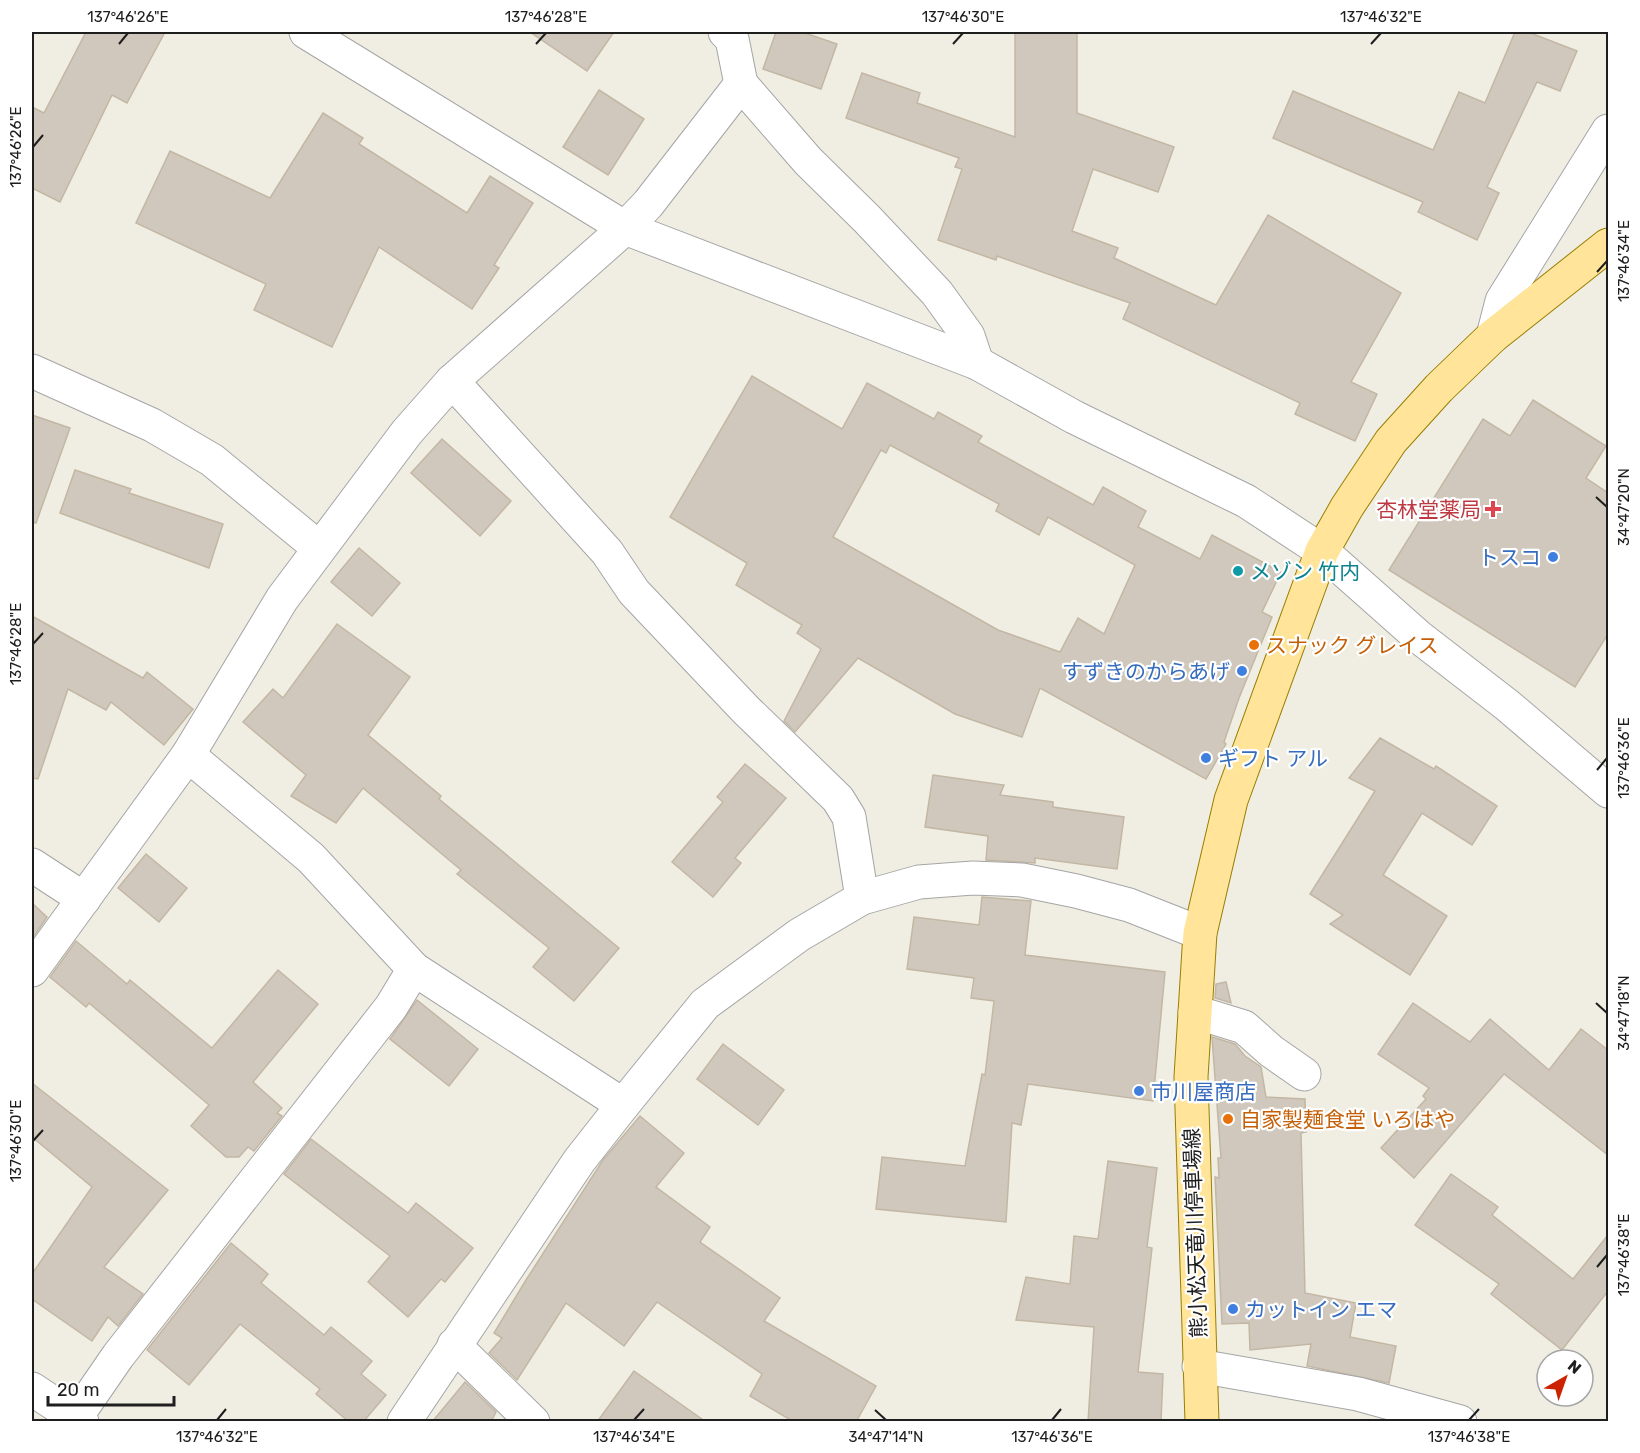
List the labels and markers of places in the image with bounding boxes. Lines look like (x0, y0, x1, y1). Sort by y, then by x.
place label: 杏林堂薬局 (1376, 497, 1481, 522)
marker: 杏林堂薬局 (1486, 502, 1500, 516)
place label: トスコ (1478, 545, 1541, 570)
marker: トスコ (1546, 550, 1560, 564)
place label: メゾン 竹内 (1250, 559, 1360, 584)
marker: メゾン 竹内 (1231, 564, 1245, 578)
place label: スナック グレイス (1266, 633, 1439, 658)
marker: スナック グレイス (1247, 638, 1261, 652)
place label: すずきのからあげ (1062, 659, 1230, 684)
marker: すずきのからあげ (1235, 664, 1249, 678)
place label: ギフト アル (1218, 746, 1328, 771)
marker: ギフト アル (1199, 751, 1213, 765)
place label: 市川屋商店 (1151, 1079, 1256, 1104)
marker: 市川屋商店 (1132, 1084, 1146, 1098)
place label: 自家製麺食堂 いろはや (1240, 1107, 1455, 1132)
marker: 自家製麺食堂 いろはや (1221, 1112, 1235, 1126)
place label: カットイン エマ (1245, 1297, 1397, 1322)
marker: カットイン エマ (1226, 1302, 1240, 1316)

